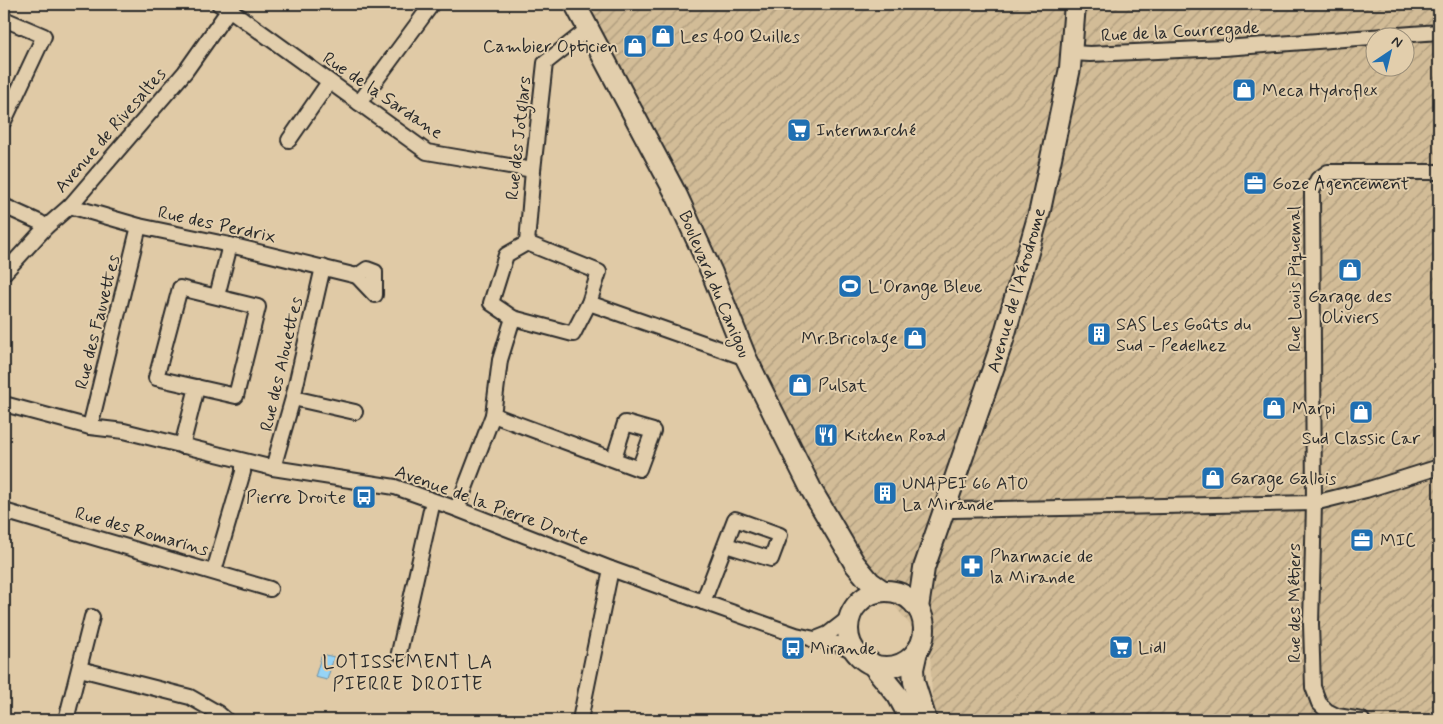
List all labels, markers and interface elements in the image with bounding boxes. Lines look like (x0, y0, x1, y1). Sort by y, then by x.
street label: Rue de la Courregade (1100, 16, 1260, 49)
shop icon: Les 400 Quilles (650, 23, 676, 49)
place label: Les 400 Quilles (680, 25, 800, 49)
north arrow (1366, 28, 1416, 78)
text: N (1388, 32, 1406, 52)
shop icon: Cambier Opticien (622, 33, 648, 59)
place label: Cambier Opticien (483, 35, 618, 59)
street label: Rue de la Sardane (317, 47, 448, 145)
street label: Avenue de Rivesaltes (50, 63, 172, 198)
street label: Rue des Jotglars (501, 75, 539, 201)
shop icon: Meca Hydroflex (1231, 77, 1257, 103)
place label: Meca Hydroflex (1262, 79, 1378, 103)
supermarket icon: Intermarché (786, 117, 812, 143)
place label: Intermarché (816, 119, 916, 143)
office icon: Goze Agencement (1242, 170, 1268, 196)
place label: Goze Agencement (1272, 172, 1409, 196)
street label: Rue des Perdrix (155, 201, 278, 249)
street label: Avenue de l'Aérodrome (982, 205, 1052, 376)
street label: Rue Louis Piquemal (1283, 206, 1307, 352)
street label: Boulevard du Canigou (671, 207, 756, 362)
street label: Rue des Fauvettes (70, 252, 126, 392)
shop icon: Garage des Oliviers (1337, 257, 1363, 283)
sports icon: L'Orange Bleue (837, 273, 863, 299)
place label: L'Orange Bleue (868, 275, 983, 300)
place label: Garage des Oliviers (1308, 285, 1392, 330)
street label: Rue des Alouettes (255, 295, 309, 434)
place label: SAS Les Goûts du Sud - Pedelhez (1116, 313, 1251, 358)
building icon: SAS Les Goûts du Sud - Pedelhez (1086, 321, 1112, 347)
shop icon: Mr.Bricolage (902, 325, 928, 351)
place label: Mr.Bricolage (801, 327, 898, 353)
shop icon: Pulsat (787, 372, 813, 398)
place label: Pulsat (818, 374, 867, 398)
shop icon: Marpi (1261, 395, 1287, 421)
place label: Marpi (1292, 397, 1336, 421)
shop icon: Sud Classic Car (1348, 399, 1374, 425)
restaurant icon: Kitchen Road (813, 422, 839, 448)
place label: Kitchen Road (844, 424, 946, 448)
place label: Sud Classic Car (1302, 427, 1421, 451)
street label: Avenue de la Pierre Droite (392, 460, 592, 552)
shop icon: Garage Gallois (1200, 465, 1226, 491)
place label: Garage Gallois (1230, 467, 1337, 492)
place label: UNAPEI 66 ATO La Mirande (902, 472, 1029, 517)
building icon: UNAPEI 66 ATO La Mirande (872, 480, 898, 506)
bus stop icon: Pierre Droite (351, 484, 377, 510)
place label: Pierre Droite (246, 486, 346, 510)
street label: Rue des Romarins (72, 501, 211, 563)
office icon: MIC (1349, 527, 1375, 553)
place label: MIC (1380, 529, 1416, 553)
street label: Rue des Métiers (1283, 543, 1307, 663)
place label: Pharmacie de la Mirande (990, 545, 1093, 590)
pharmacy icon: Pharmacie de la Mirande (959, 553, 985, 579)
supermarket icon: Lidl (1108, 634, 1134, 660)
bus stop icon: Mirande (780, 635, 806, 661)
place label: Lidl (1138, 636, 1166, 660)
place label: Mirande (810, 637, 876, 661)
district label: LOTISSEMENT LA PIERRE DROITE (323, 650, 493, 697)

